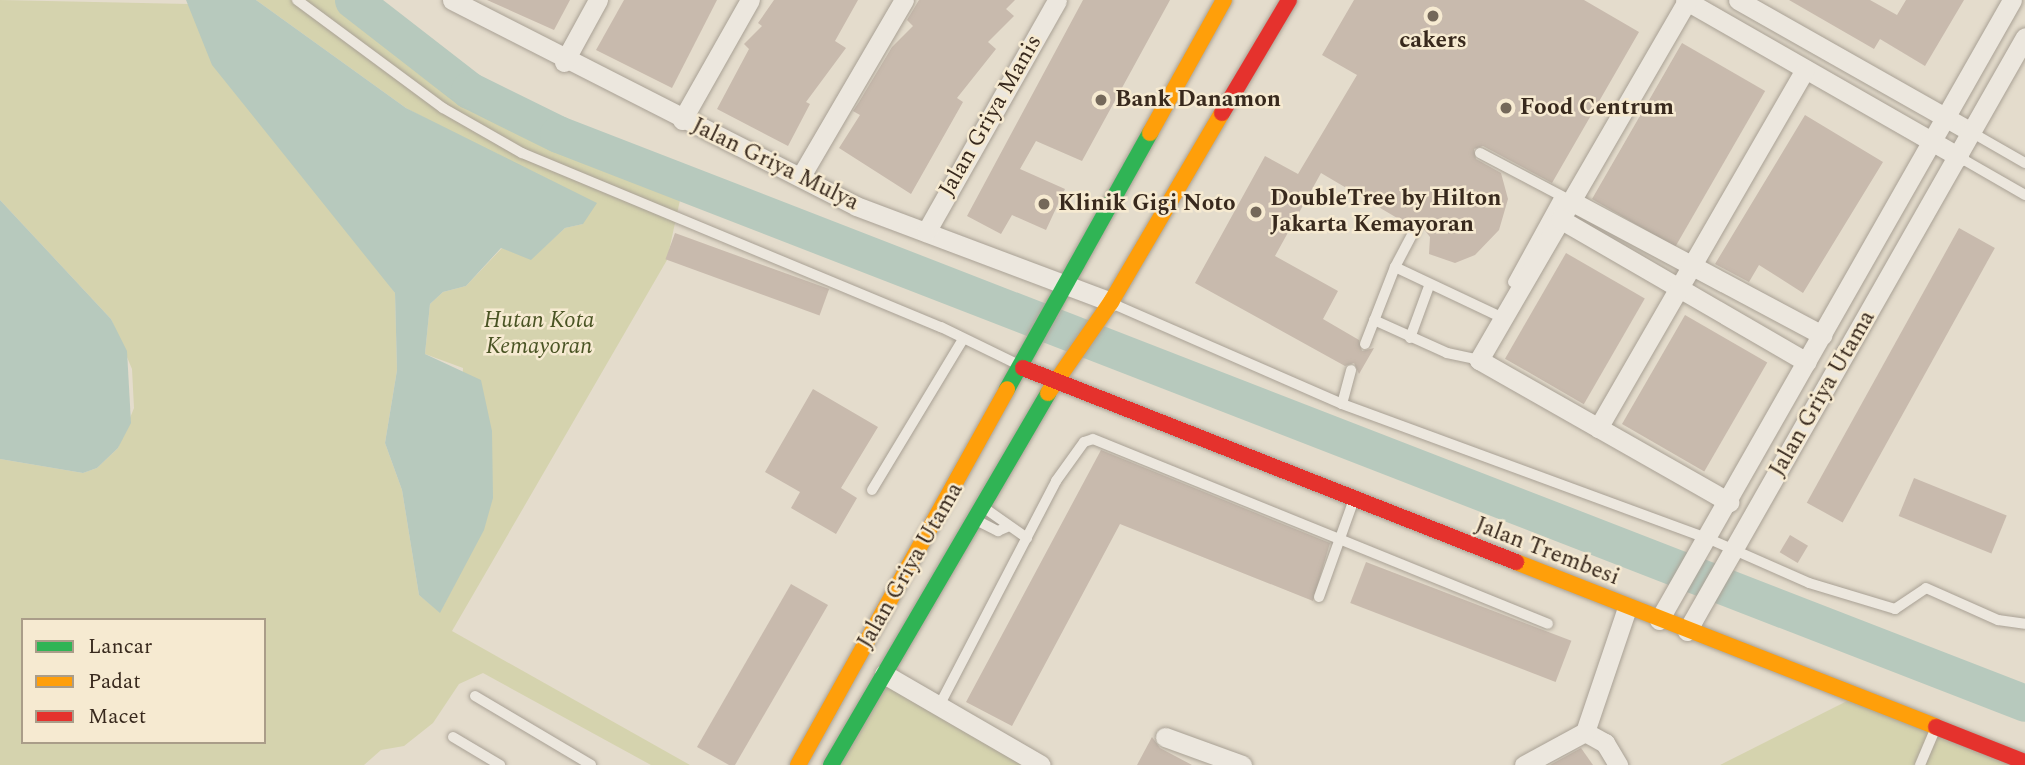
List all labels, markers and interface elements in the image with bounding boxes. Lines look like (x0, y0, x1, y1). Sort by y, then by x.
marker: cakers (1425, 8, 1441, 24)
place label: cakers (1399, 27, 1467, 55)
street label: Jalan Griya Manis (933, 30, 1049, 202)
place label: Bank Danamon (1115, 86, 1281, 114)
marker: Bank Danamon (1093, 92, 1109, 108)
place label: Food Centrum (1520, 94, 1674, 122)
marker: Food Centrum (1498, 100, 1514, 116)
street label: Jalan Griya Mulya (687, 113, 863, 217)
place label: DoubleTree by Hilton Jakarta Kemayoran (1270, 185, 1501, 239)
place label: Klinik Gigi Noto (1058, 190, 1236, 218)
marker: Klinik Gigi Noto (1036, 196, 1052, 212)
marker: DoubleTree by Hilton Jakarta Kemayoran (1248, 204, 1264, 220)
street label: Jalan Griya Utama (1764, 306, 1882, 482)
park label: Hutan Kota Kemayoran (484, 307, 594, 361)
street label: Jalan Griya Utama (852, 478, 970, 654)
street label: Jalan Trembesi (1471, 512, 1623, 592)
legend (21, 618, 266, 744)
text: Lancar (88, 631, 152, 663)
text: Padat (88, 666, 141, 698)
text: Macet (88, 701, 146, 733)

